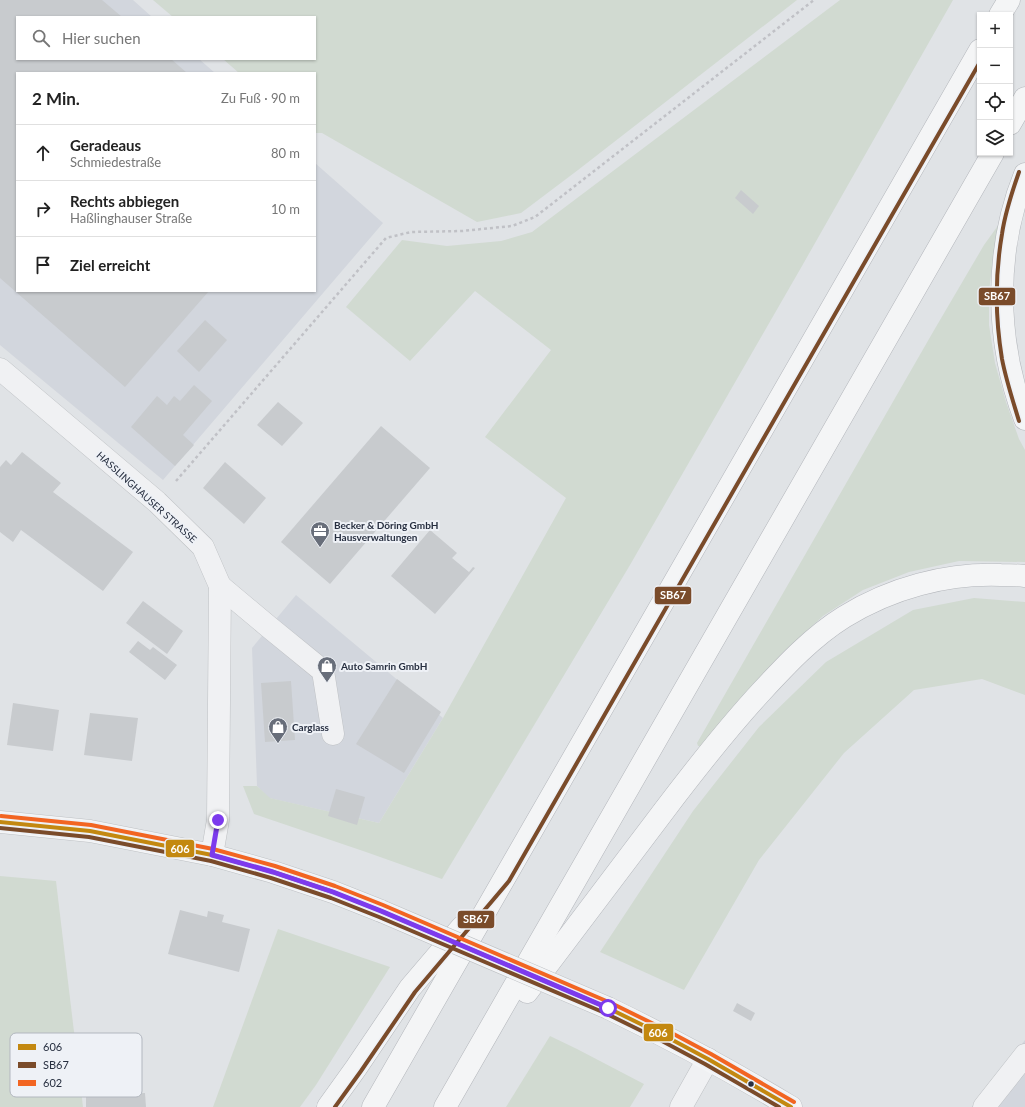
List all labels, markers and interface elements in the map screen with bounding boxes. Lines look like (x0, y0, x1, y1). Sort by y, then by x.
map controls (977, 12, 1013, 156)
button: + (977, 12, 1013, 48)
search box (16, 16, 316, 60)
icon: search (30, 27, 52, 49)
text: Hier suchen (62, 29, 141, 47)
button: − (977, 48, 1013, 84)
button: locate (977, 84, 1013, 120)
text: 2 Min. (32, 88, 80, 109)
text: Zu Fuß · 90 m (221, 90, 300, 106)
button: layers (977, 120, 1013, 156)
text: Geradeaus (70, 136, 141, 154)
icon: ahead (32, 142, 54, 164)
text: 80 m (271, 145, 300, 161)
text: Schmiedestraße (70, 154, 161, 170)
text: Rechts abbiegen (70, 192, 179, 210)
icon: right (32, 198, 54, 220)
text: 10 m (271, 201, 300, 217)
text: Haßlinghauser Straße (70, 210, 192, 226)
icon: arrive (32, 254, 54, 276)
text: Ziel erreicht (70, 256, 150, 274)
line badge: SB67 (978, 287, 1016, 306)
text: SB67 (984, 289, 1010, 302)
street label: HASSLINGHAUSER STRASSE (94, 449, 200, 545)
place label: Becker & Döring GmbH Hausverwaltungen (334, 519, 438, 543)
office icon: Becker & Döring GmbH Hausverwaltungen (309, 520, 331, 548)
line badge: SB67 (654, 586, 692, 605)
text: SB67 (660, 588, 686, 601)
shop icon: Auto Samrin GmbH (316, 655, 338, 683)
place label: Auto Samrin GmbH (340, 660, 427, 672)
shop icon: Carglass (267, 716, 289, 744)
place label: Carglass (292, 721, 330, 733)
route end (209, 811, 227, 829)
line badge: 606 (165, 839, 195, 858)
text: 606 (170, 842, 190, 855)
line badge: SB67 (457, 910, 495, 929)
text: SB67 (463, 912, 489, 925)
route start (599, 999, 617, 1017)
line badge: 606 (643, 1023, 674, 1042)
text: 606 (648, 1026, 668, 1039)
legend (10, 1033, 142, 1097)
text: 606 (43, 1040, 62, 1053)
text: SB67 (43, 1058, 69, 1071)
text: 602 (43, 1076, 62, 1089)
unlabelled marker (746, 1079, 756, 1089)

